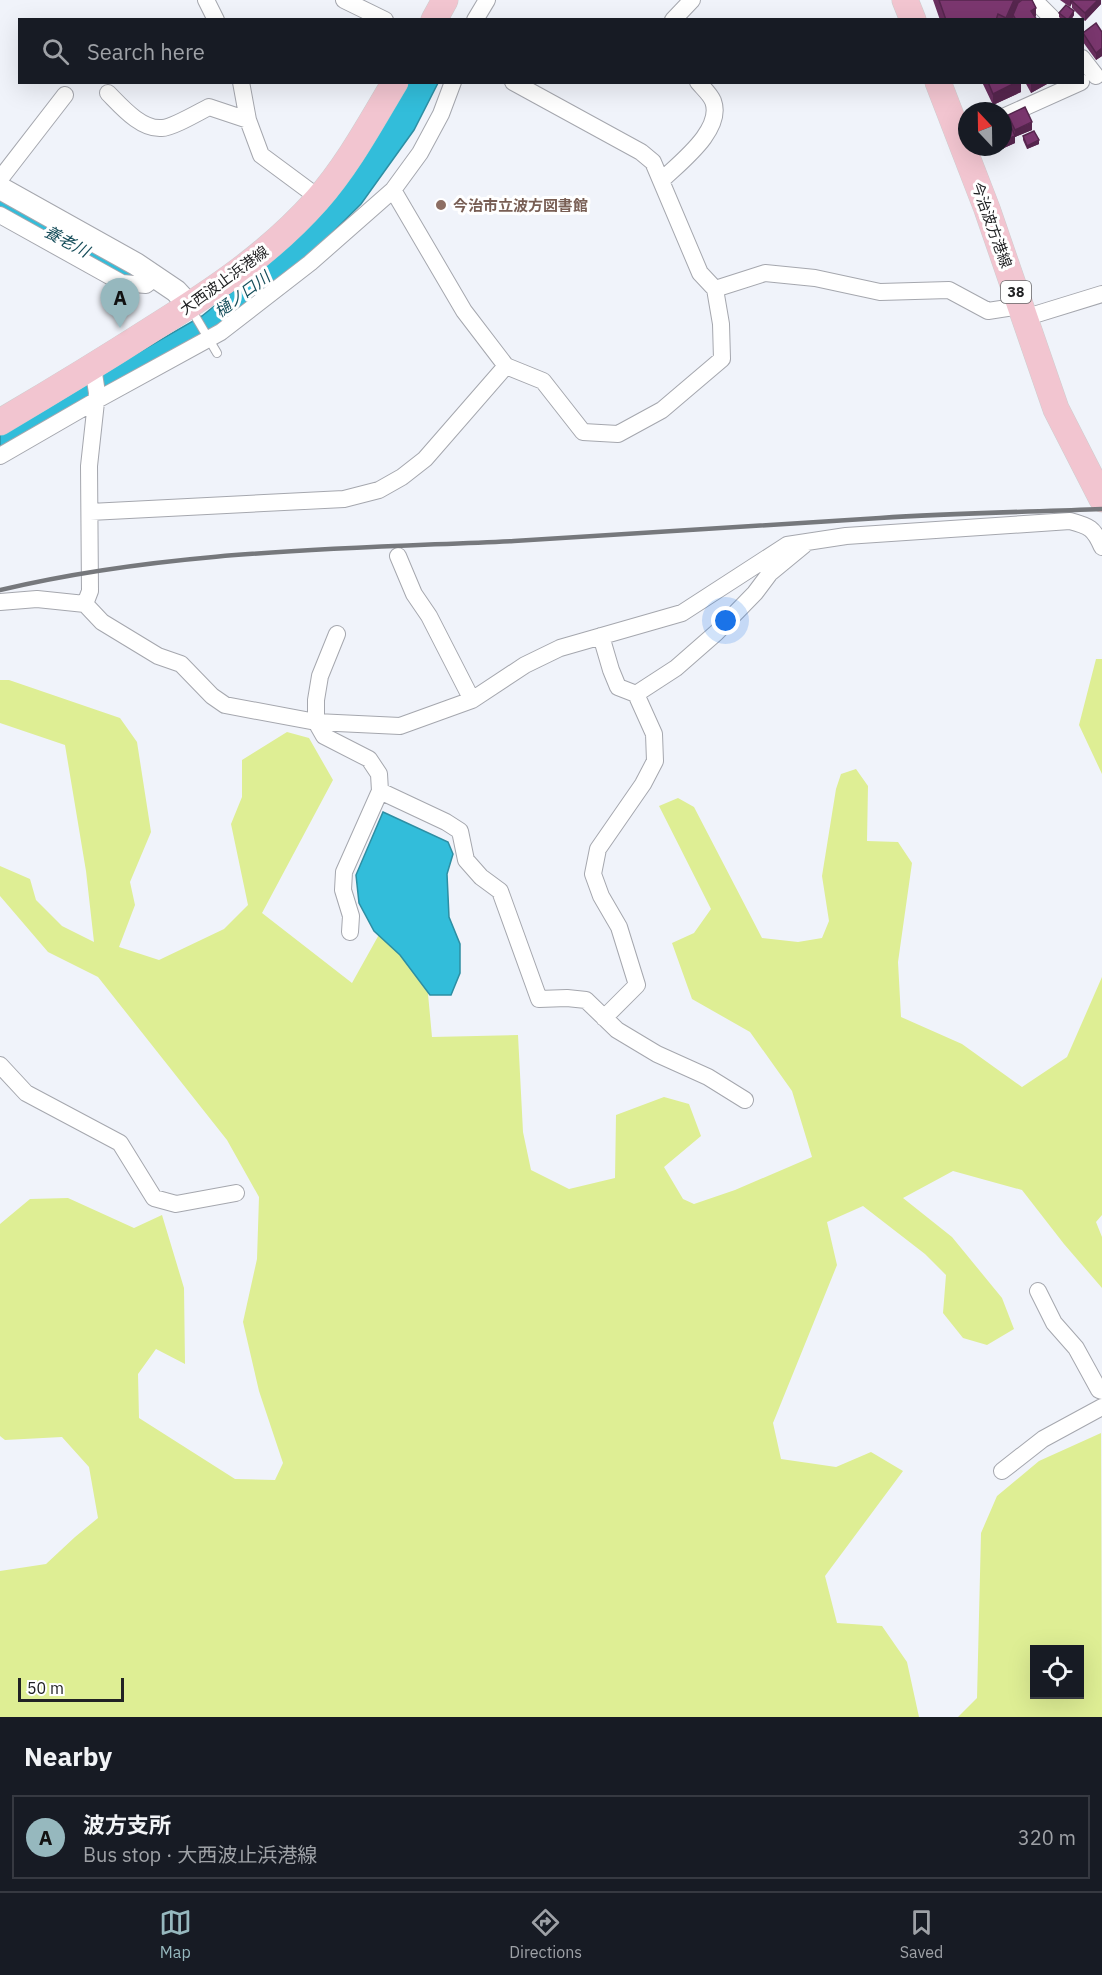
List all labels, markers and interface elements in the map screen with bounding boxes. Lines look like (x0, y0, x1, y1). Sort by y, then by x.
search box (18, 18, 1084, 84)
icon: search (39, 35, 72, 68)
text: Search here (87, 37, 205, 66)
north arrow (958, 102, 1012, 156)
street label: 今治波方港線 (968, 179, 1016, 271)
place label: 今治市立波方図書館 (453, 196, 588, 215)
marker: 今治市立波方図書館 (434, 198, 448, 212)
water label: 養老川 (41, 221, 95, 262)
street label: 大西波止浜港線 (176, 241, 272, 319)
water label: 樋ノ口川 (210, 266, 275, 321)
pin: A (100, 278, 140, 328)
road number: 38 (1001, 281, 1031, 303)
your location (711, 606, 740, 635)
map controls (1030, 1645, 1084, 1699)
button: locate (1030, 1645, 1084, 1699)
scale bar (18, 1675, 124, 1702)
text: 50 m (27, 1678, 64, 1698)
text: Nearby (24, 1739, 112, 1773)
text: 波方支所 (83, 1810, 171, 1839)
text: A (39, 1824, 52, 1851)
text: 320 m (1018, 1824, 1076, 1851)
text: Bus stop · 大西波止浜港線 (83, 1841, 317, 1868)
tab: Map (159, 1906, 192, 1962)
tab: Directions (509, 1906, 582, 1962)
tab: Saved (900, 1906, 943, 1962)

